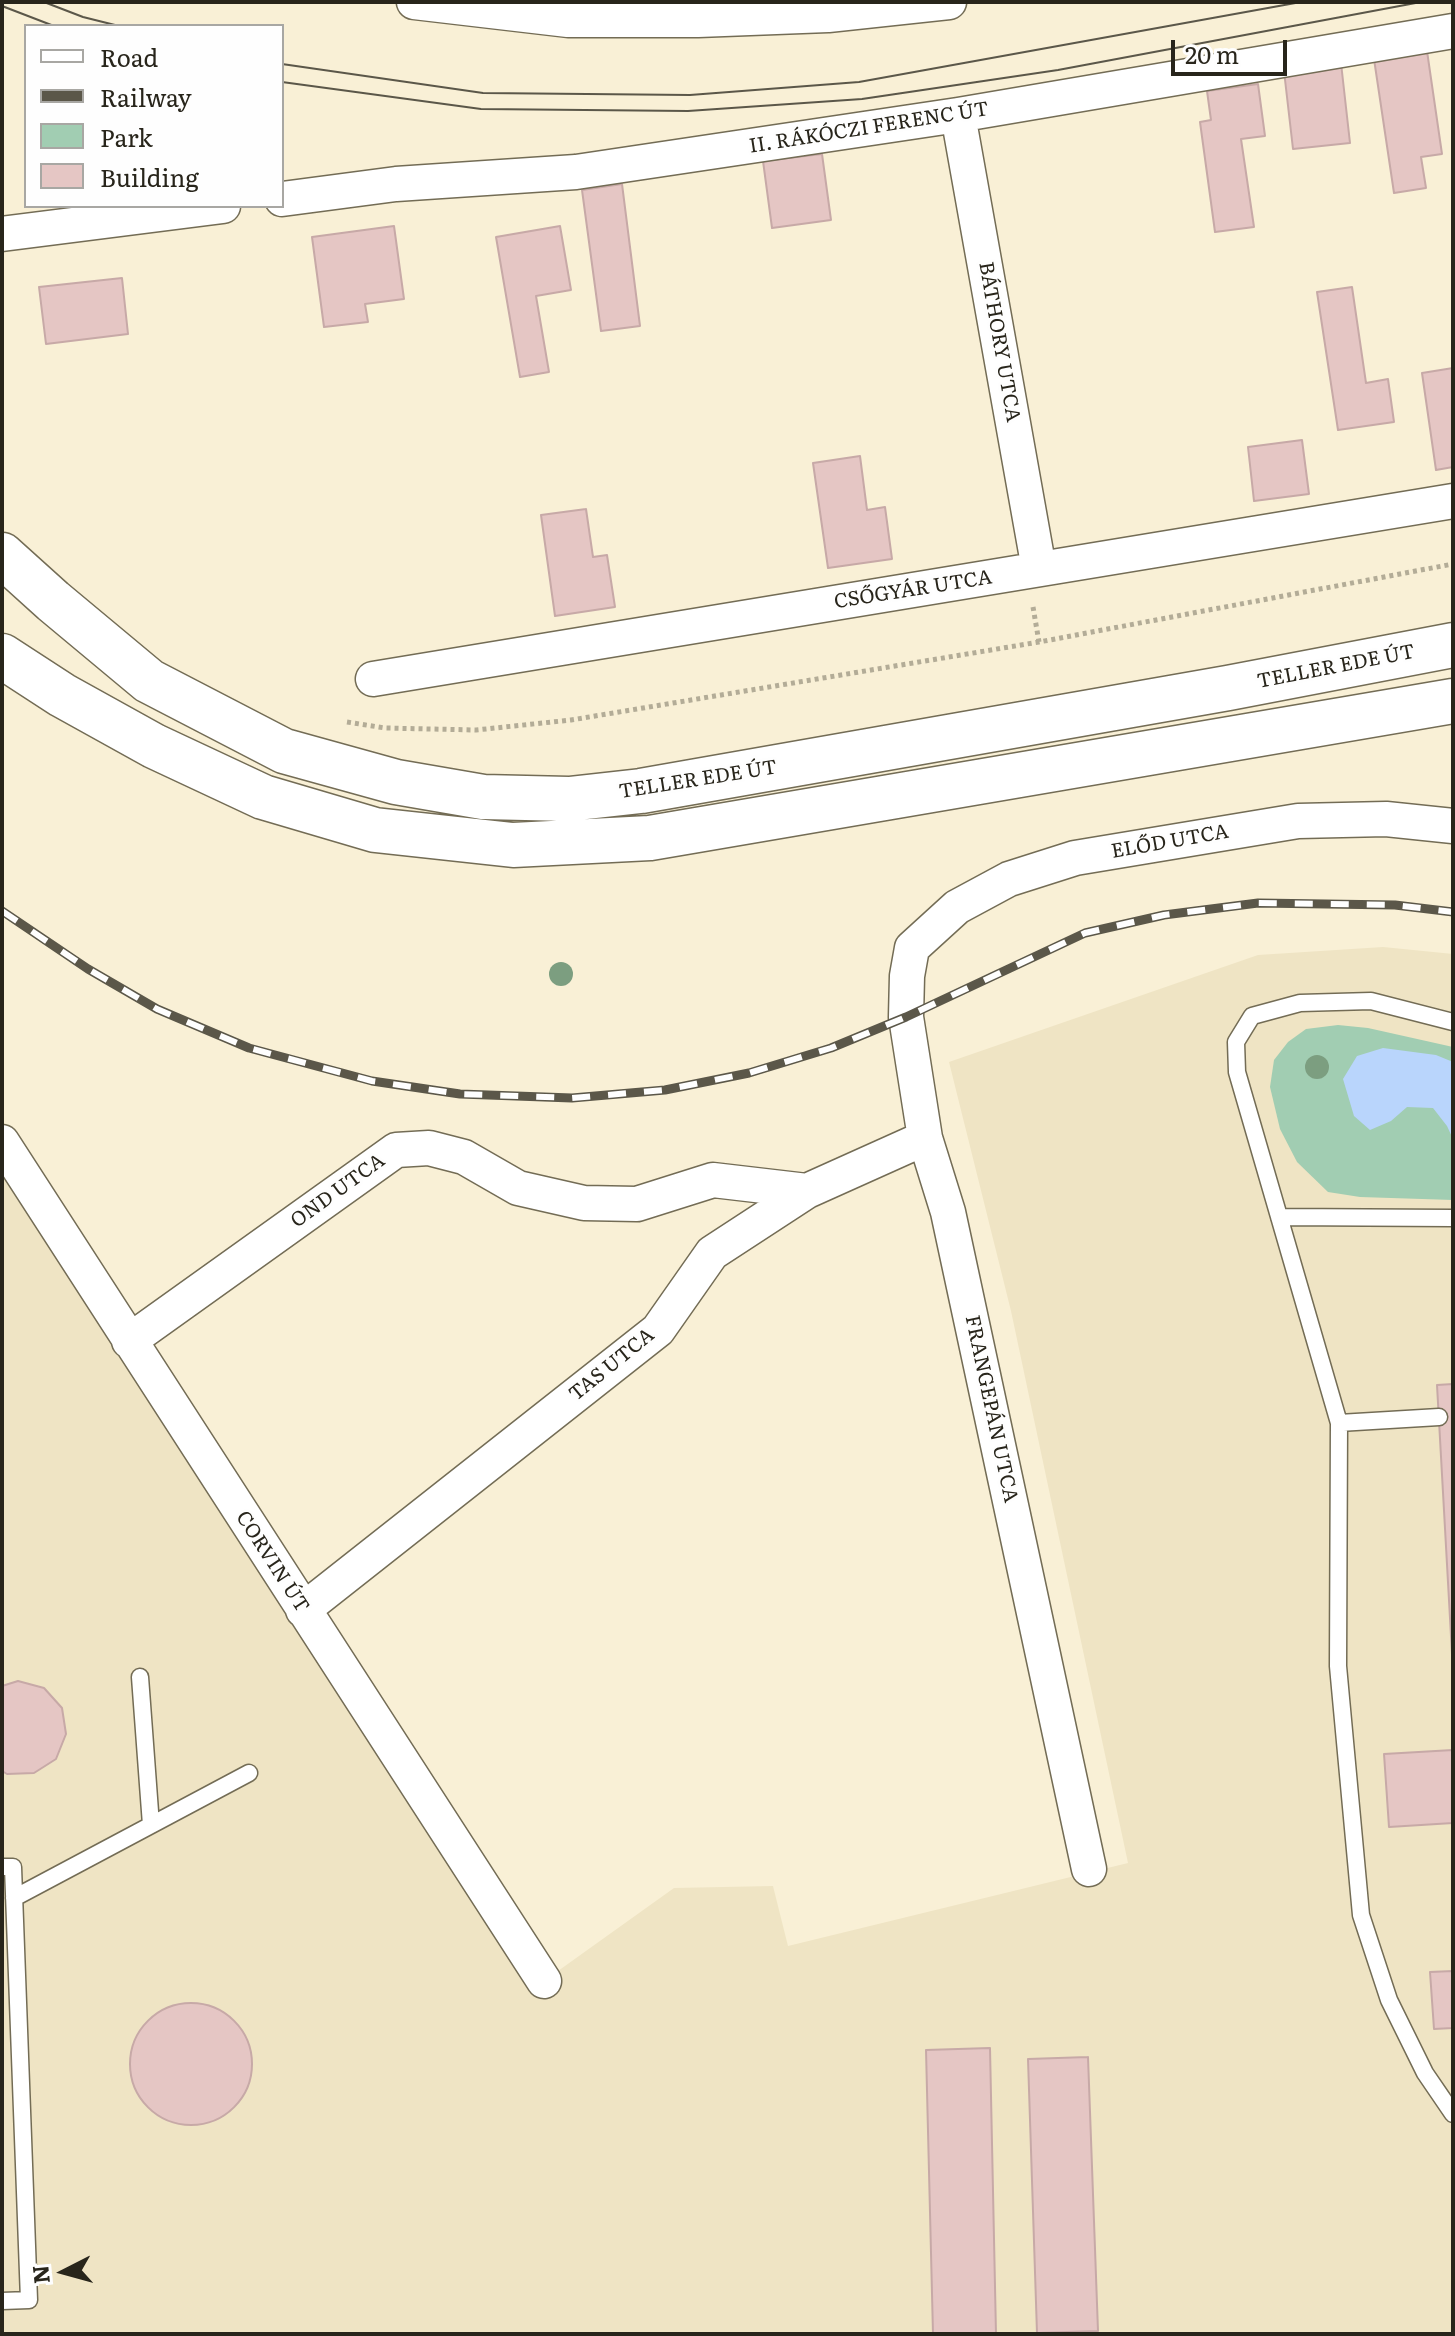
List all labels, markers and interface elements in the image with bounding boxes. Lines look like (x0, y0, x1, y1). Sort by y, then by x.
legend (24, 24, 284, 208)
scale bar (1175, 24, 1291, 74)
text: 20 m (1185, 36, 1239, 71)
text: Road (100, 39, 158, 74)
text: Railway (100, 79, 192, 114)
street label: II. RÁKÓCZI FERENC ÚT (747, 97, 991, 159)
text: Park (100, 119, 153, 154)
text: Building (100, 159, 199, 194)
street label: BÁTHORY UTCA (973, 260, 1025, 424)
street label: CSŐGYÁR UTCA (832, 566, 994, 614)
street label: TELLER EDE ÚT (1255, 640, 1417, 694)
street label: TELLER EDE ÚT (617, 756, 779, 804)
street label: ELŐD UTCA (1109, 820, 1231, 864)
street label: OND UTCA (286, 1149, 390, 1233)
street label: FRANGEPÁN UTCA (959, 1313, 1023, 1505)
street label: TAS UTCA (565, 1323, 659, 1407)
street label: CORVIN ÚT (230, 1507, 314, 1617)
north arrow (24, 2232, 104, 2312)
text: N (22, 2264, 57, 2285)

